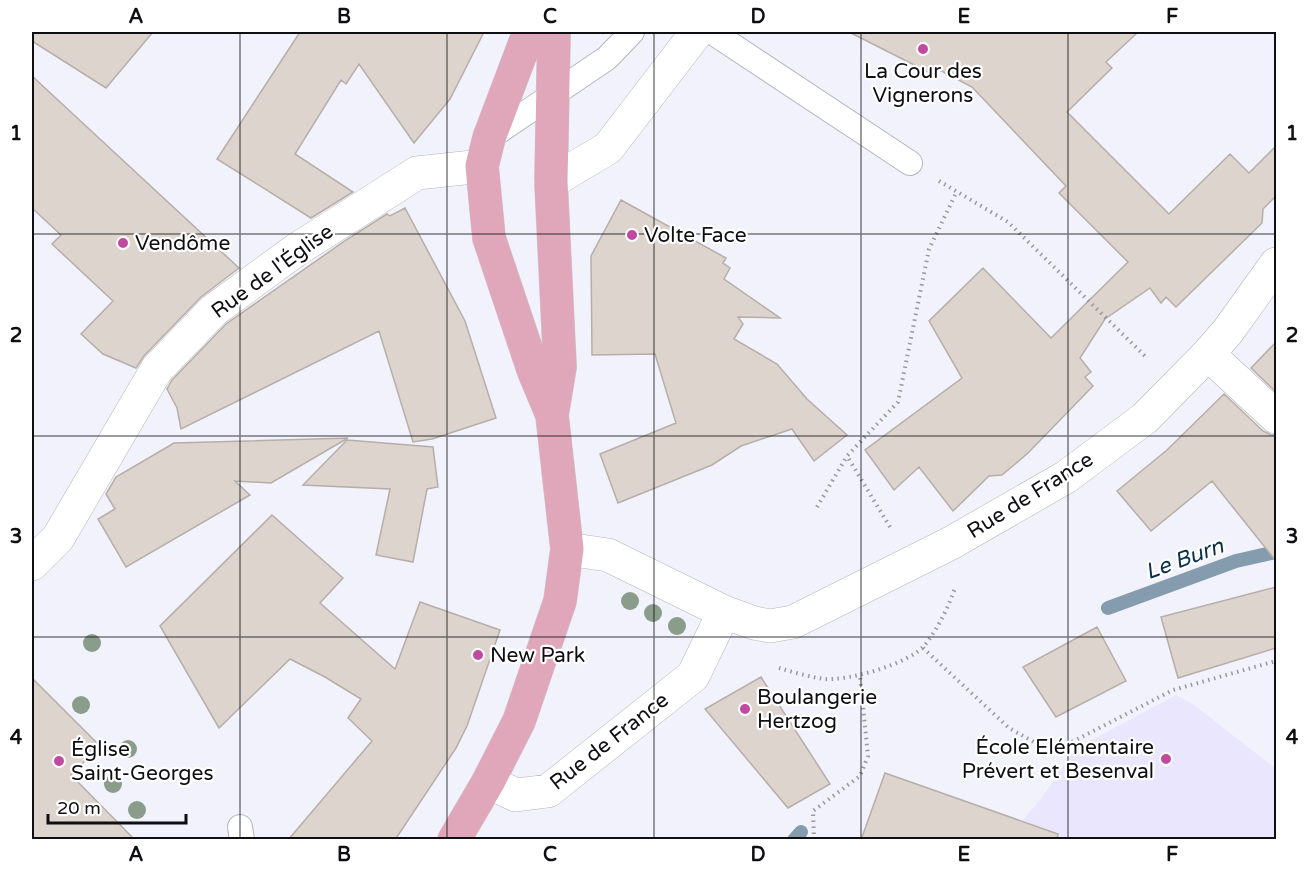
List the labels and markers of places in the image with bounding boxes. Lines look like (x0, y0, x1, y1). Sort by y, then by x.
marker: La Cour des Vignerons (916, 42, 930, 56)
place label: La Cour des Vignerons (864, 59, 982, 108)
place label: Volte Face (644, 223, 747, 248)
marker: Volte Face (625, 228, 639, 242)
place label: Vendôme (135, 231, 230, 256)
marker: Vendôme (116, 236, 130, 250)
place label: New Park (490, 643, 585, 668)
marker: New Park (471, 648, 485, 662)
place label: Boulangerie Hertzog (757, 685, 877, 734)
marker: Boulangerie Hertzog (738, 702, 752, 716)
place label: École Elémentaire Prévert et Besenval (962, 735, 1154, 784)
place label: Église Saint-Georges (71, 737, 214, 786)
marker: École Elémentaire Prévert et Besenval (1159, 752, 1173, 766)
marker: Église Saint-Georges (52, 754, 66, 768)

